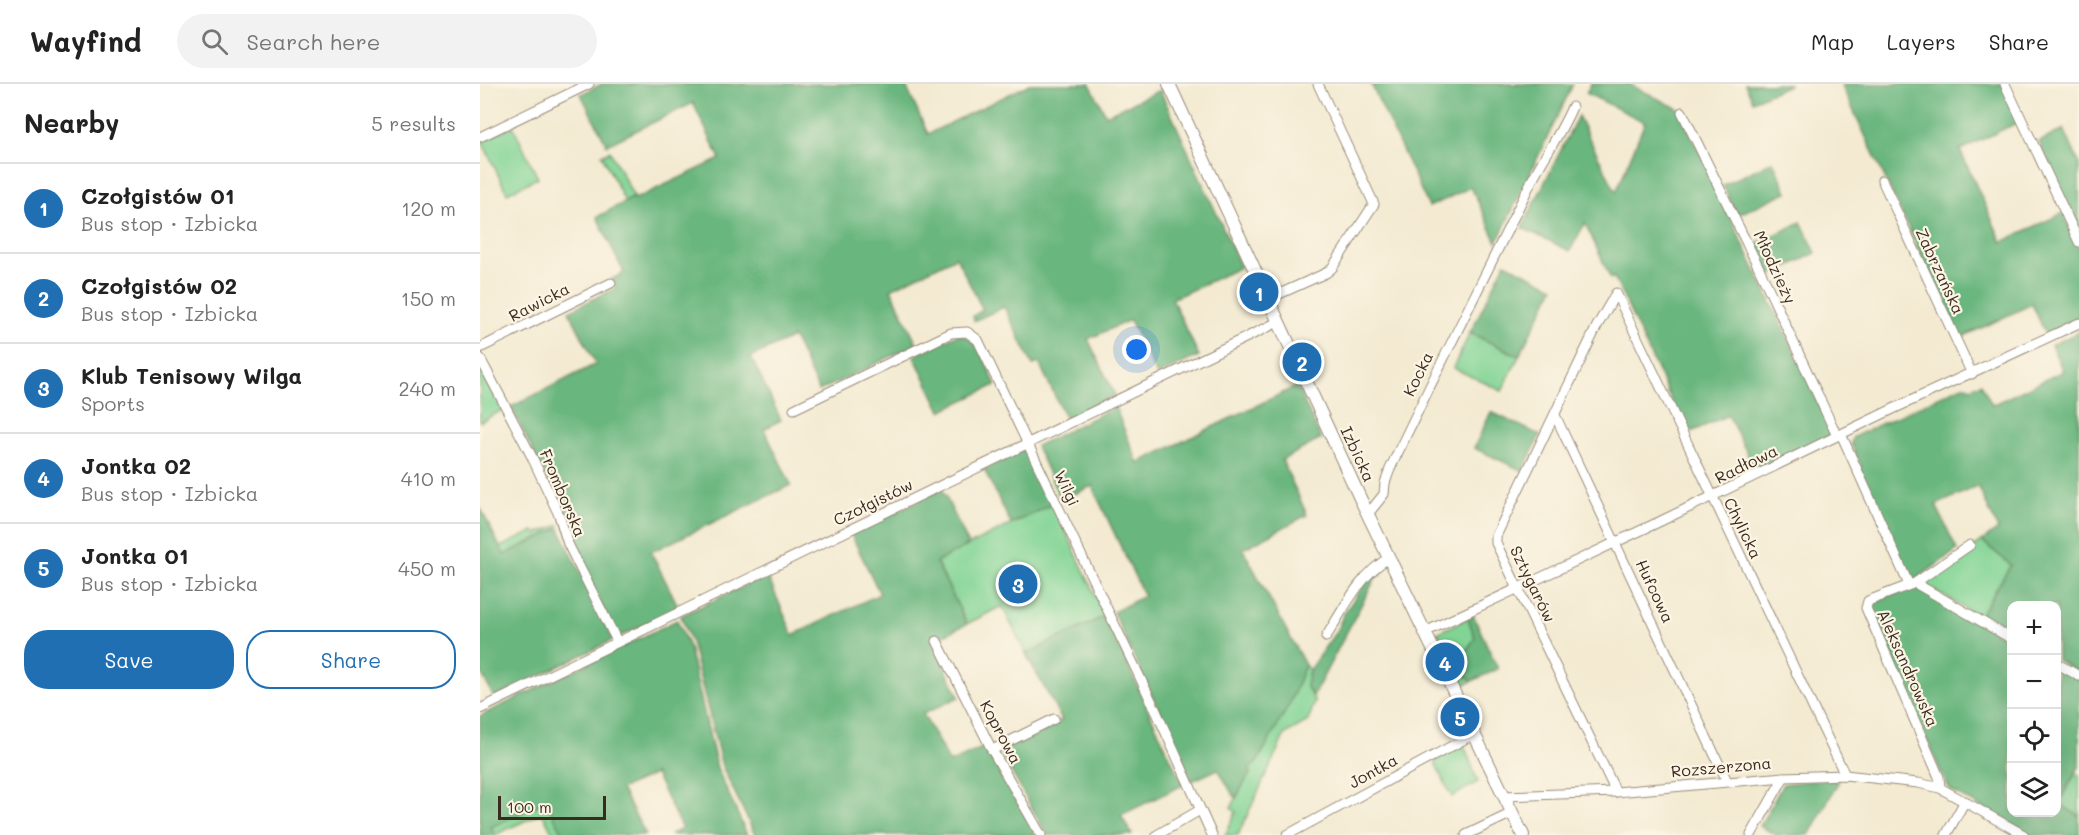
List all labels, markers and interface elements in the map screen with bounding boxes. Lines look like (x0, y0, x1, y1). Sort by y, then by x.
search box (177, 14, 597, 68)
text: Wayfind (30, 23, 141, 59)
icon: search (198, 25, 231, 58)
text: Search here (246, 27, 380, 56)
text: Map (1811, 28, 1854, 55)
text: Layers (1887, 28, 1956, 55)
text: Share (1989, 28, 2049, 55)
text: Nearby (24, 106, 119, 140)
text: 5 results (371, 110, 456, 136)
text: Czołgistów 01 (81, 181, 235, 210)
text: 1 (39, 195, 48, 221)
text: 120 m (401, 195, 456, 221)
text: Bus stop · Izbicka (81, 210, 258, 236)
street label: Zabrzańska (1911, 224, 1970, 317)
street label: Młodzieży (1749, 227, 1802, 307)
pin: 1 (1240, 270, 1278, 314)
text: Czołgistów 02 (81, 271, 237, 300)
street label: Rawicka (505, 277, 573, 326)
text: 2 (38, 285, 49, 311)
text: 150 m (401, 285, 456, 311)
text: Bus stop · Izbicka (81, 300, 258, 326)
your location (1122, 335, 1151, 364)
pin: 2 (1282, 340, 1322, 384)
street label: Kocka (1398, 348, 1437, 400)
text: Klub Tenisowy Wilga (81, 361, 302, 390)
text: 3 (38, 375, 50, 401)
text: 240 m (398, 375, 456, 401)
text: Sports (81, 390, 145, 416)
street label: Izbicka (1336, 423, 1380, 485)
street label: Radłowa (1711, 439, 1781, 488)
street label: Fromborska (536, 446, 591, 540)
text: Jontka 02 (81, 451, 191, 480)
text: 4 (37, 465, 50, 491)
text: 410 m (401, 465, 456, 491)
street label: Wilgi (1050, 467, 1085, 509)
street label: Czołgistów (830, 473, 916, 530)
text: Bus stop · Izbicka (81, 480, 258, 506)
street label: Chylicka (1720, 494, 1767, 562)
text: Jontka 01 (81, 541, 188, 570)
street label: Sztygarów (1506, 542, 1561, 625)
text: 5 (38, 555, 49, 581)
text: 450 m (398, 555, 456, 581)
street label: Hufcowa (1632, 556, 1679, 626)
pin: 3 (998, 562, 1038, 606)
text: Bus stop · Izbicka (81, 570, 258, 596)
map controls (2007, 601, 2061, 817)
button: + (2007, 601, 2061, 655)
street label: Aleksandrowska (1873, 606, 1944, 730)
button: Save (24, 630, 234, 689)
button: Share (246, 630, 456, 689)
pin: 4 (1426, 640, 1464, 684)
button: − (2007, 655, 2061, 709)
pin: 5 (1440, 694, 1480, 740)
street label: Koprowa (976, 696, 1027, 767)
button: locate (2007, 709, 2061, 763)
street label: Jontka (1345, 749, 1401, 793)
street label: Rozszerzona (1670, 752, 1772, 781)
button: layers (2007, 763, 2061, 817)
scale bar (498, 793, 606, 820)
text: 100 m (507, 796, 552, 817)

